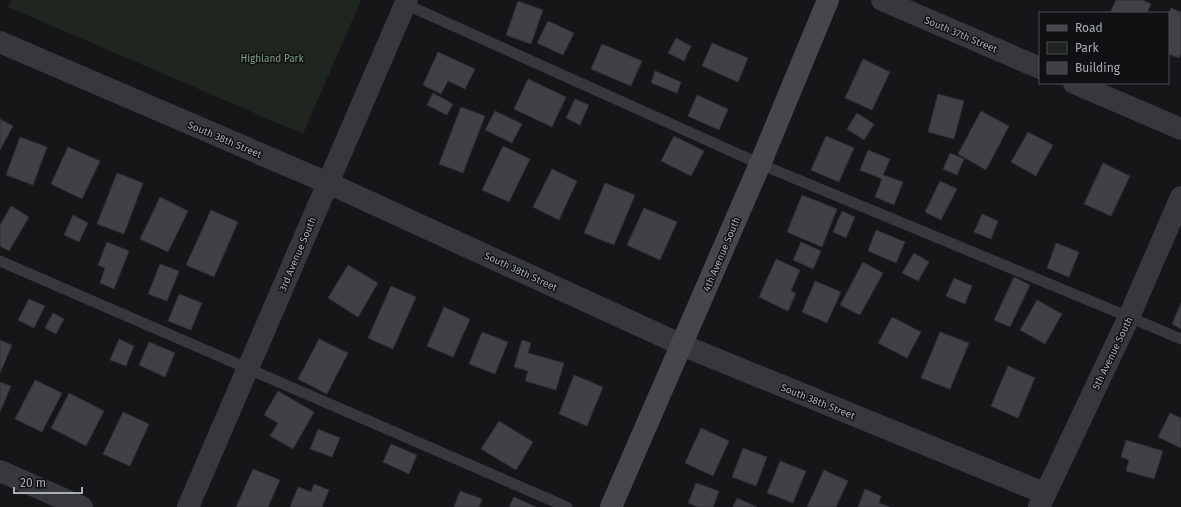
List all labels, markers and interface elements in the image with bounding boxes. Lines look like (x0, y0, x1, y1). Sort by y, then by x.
legend (1039, 12, 1169, 84)
street label: South 37th Street (922, 14, 999, 56)
text: Road (1075, 21, 1103, 35)
text: Park (1075, 41, 1099, 55)
park label: Highland Park (240, 53, 304, 65)
text: Building (1075, 61, 1121, 75)
street label: South 38th Street (186, 119, 264, 161)
street label: 3rd Avenue South (277, 215, 319, 293)
street label: 4th Avenue South (701, 215, 743, 293)
street label: South 38th Street (482, 250, 559, 294)
street label: 5th Avenue South (1090, 315, 1136, 392)
street label: South 38th Street (779, 382, 857, 422)
scale bar (14, 469, 82, 495)
text: 20 m (20, 476, 46, 490)

